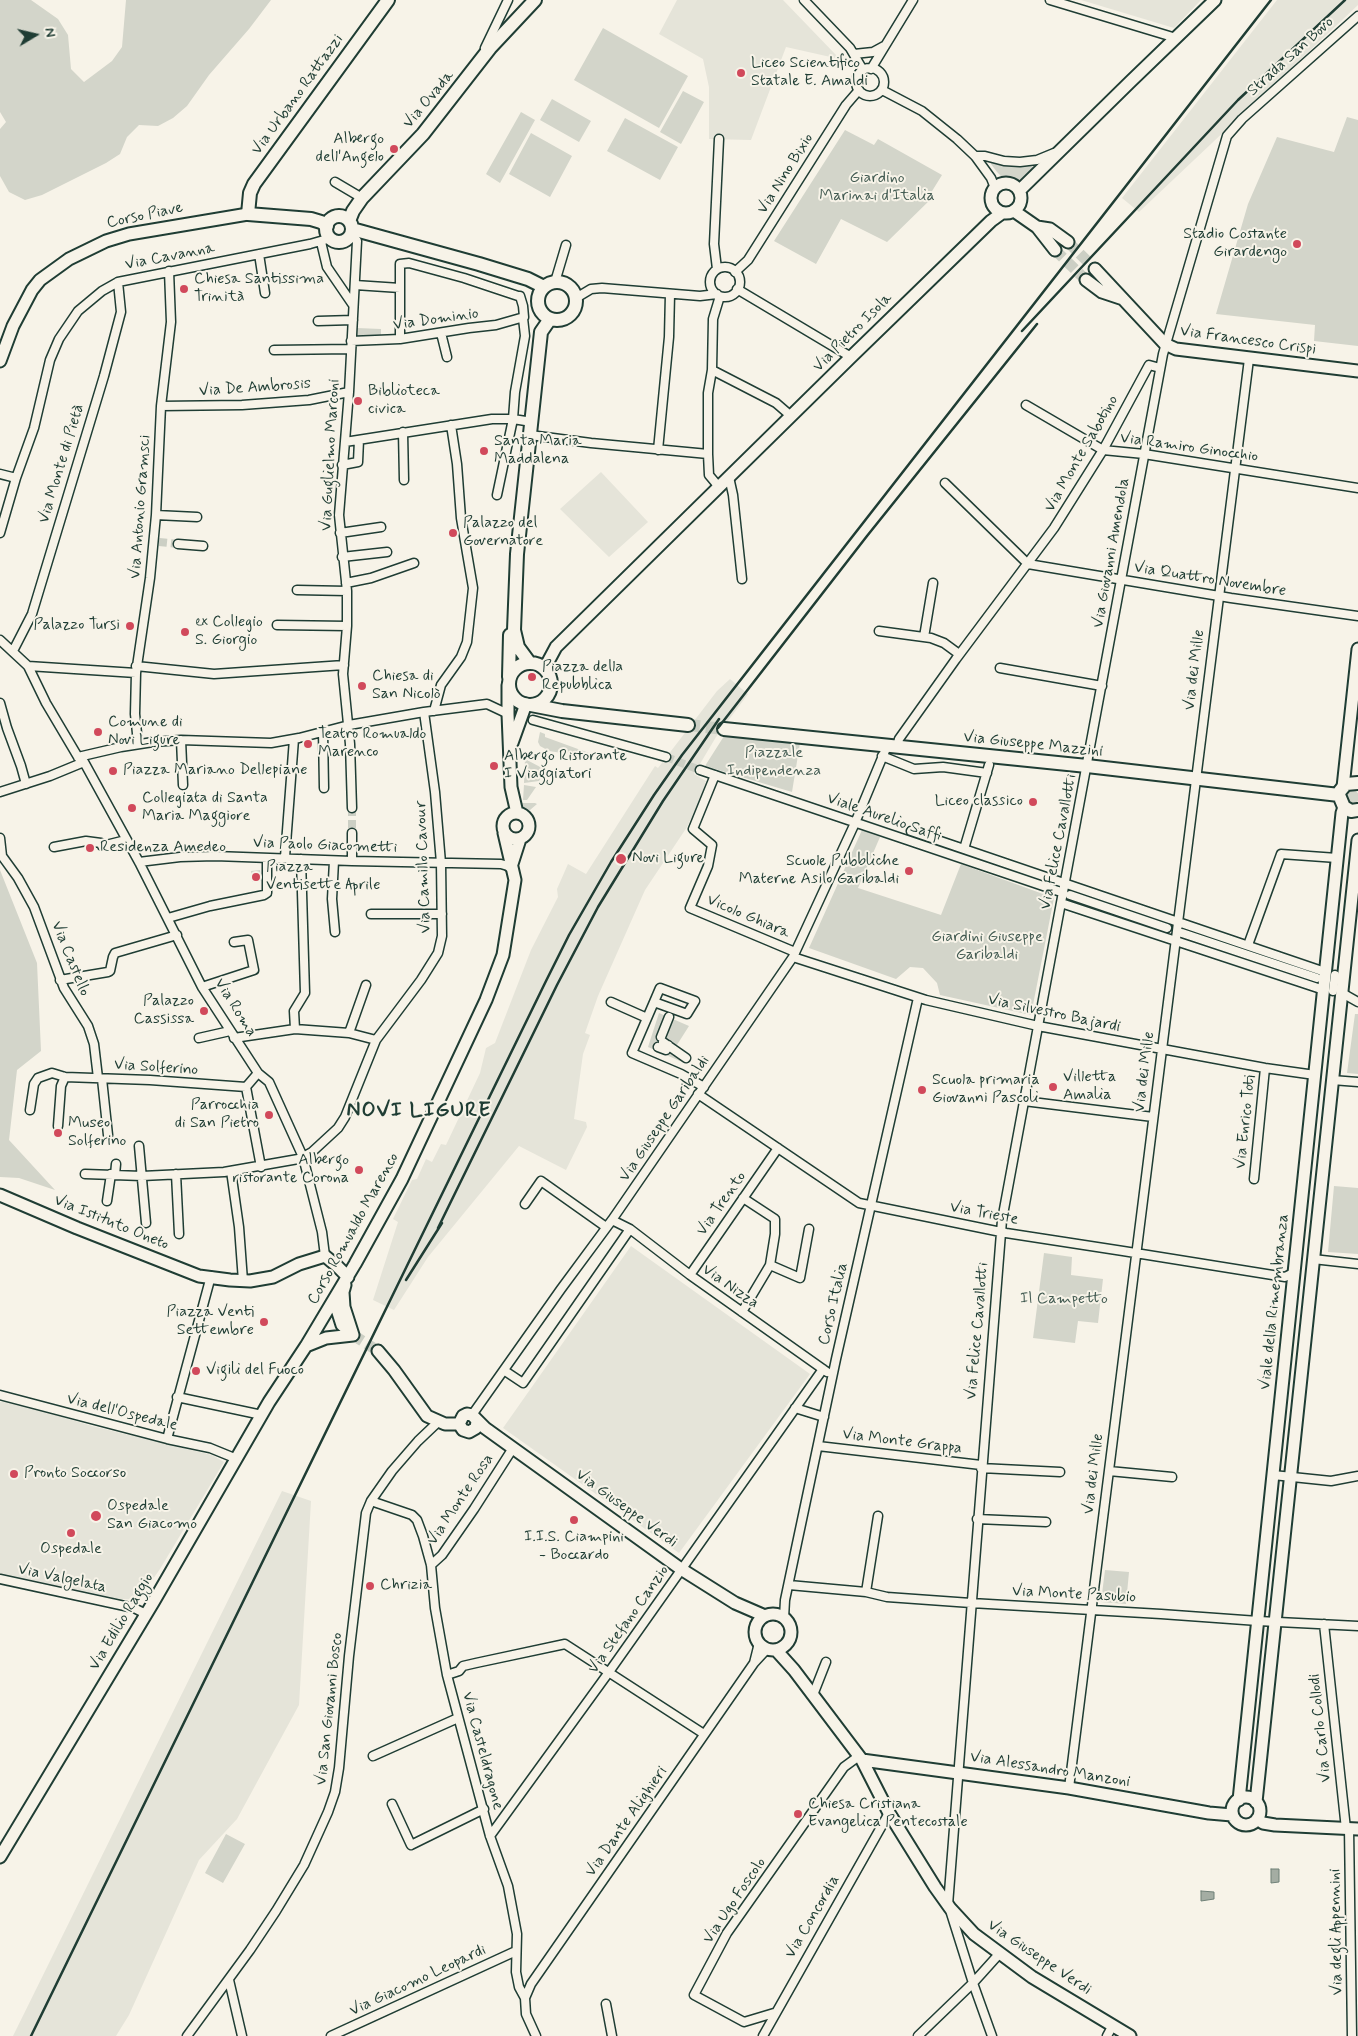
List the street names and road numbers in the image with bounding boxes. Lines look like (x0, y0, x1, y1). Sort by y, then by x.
street label: Strada San Bovo (1244, 13, 1338, 101)
street label: Via Urbano Rattazzi (248, 31, 348, 159)
street label: Via Ovada (399, 67, 459, 133)
street label: Via Nino Bixio (754, 130, 818, 218)
street label: Corso Piave (105, 199, 185, 233)
street label: Via Cavanna (124, 239, 216, 275)
street label: Via Pietro Isola (809, 289, 897, 377)
street label: Via Dominio (392, 305, 480, 335)
street label: Via Francesco Crispi (1179, 322, 1317, 360)
street label: Via De Ambrosis (198, 375, 312, 401)
street label: Via Guglielmo Marconi (317, 379, 345, 531)
street label: Via Monte Sabotino (1041, 392, 1123, 516)
street label: Via Monte di Pietà (35, 402, 89, 526)
street label: Via Ramiro Ginocchio (1119, 429, 1259, 467)
street label: Via Antonio Gramsci (126, 434, 156, 580)
street label: Via Giovanni Amendola (1089, 476, 1135, 630)
street label: Via Quattro Novembre (1133, 558, 1287, 602)
street label: Via dei Mille (1181, 628, 1209, 712)
street label: Via Giuseppe Mazzini (962, 728, 1104, 762)
street label: Via Felice Cavallotti (1036, 772, 1082, 912)
street label: Viale Aurelio Saffi (824, 789, 944, 847)
street label: Via Camillo Cavour (412, 800, 436, 934)
street label: Via Paolo Giacometti (252, 834, 398, 858)
street label: Vicolo Ghiara (704, 891, 792, 943)
street label: Via Castello (46, 919, 94, 999)
street label: Via Roma (210, 975, 260, 1041)
street label: Via Silvestro Bajardi (986, 991, 1122, 1037)
street label: Via dei Mille (1131, 1030, 1159, 1114)
street label: Via Giuseppe Garibaldi (616, 1052, 714, 1186)
street label: Via Solferino (113, 1055, 199, 1081)
street label: Via Enrico Toti (1232, 1074, 1260, 1170)
street label: Corso Romualdo Marenco (304, 1150, 404, 1308)
street label: Via Trento (693, 1168, 751, 1240)
street label: Via Istituto Oneto (51, 1191, 171, 1255)
street label: Via Trieste (948, 1198, 1020, 1230)
street label: Viale della Rimembranza (1256, 1213, 1294, 1391)
street label: Via Nizza (698, 1261, 762, 1313)
street label: Corso Italia (815, 1261, 853, 1347)
street label: Via Felice Cavallotti (962, 1261, 994, 1401)
street label: Via dell'Ospedale (64, 1390, 180, 1436)
street label: Via Monte Grappa (841, 1425, 963, 1459)
street label: Via dei Mille (1080, 1432, 1108, 1516)
street label: Via Monte Rosa (423, 1451, 499, 1549)
street label: Via Giuseppe Verdi (571, 1466, 681, 1552)
street label: Via Valgelata (16, 1560, 108, 1598)
street label: Via Stefano Canzio (584, 1562, 674, 1678)
street label: Via Edilio Raggio (85, 1570, 159, 1674)
street label: Via Monte Pasubio (1011, 1582, 1137, 1608)
street label: Via San Giovanni Bosco (312, 1632, 348, 1786)
street label: Via Carlo Collodi (1306, 1673, 1336, 1783)
street label: Via Casteldragone (457, 1690, 507, 1812)
street label: Via Alessandro Manzoni (968, 1748, 1132, 1792)
street label: Via Dante Alighieri (582, 1763, 672, 1881)
street label: Via Ugo Foscolo (699, 1854, 771, 1948)
street label: Via degli Appennini (1326, 1868, 1348, 1996)
street label: Via Concordia (781, 1872, 845, 1962)
street label: Via Giuseppe Verdi (983, 1916, 1095, 2000)
street label: Via Giacomo Leopardi (347, 1941, 489, 2021)

